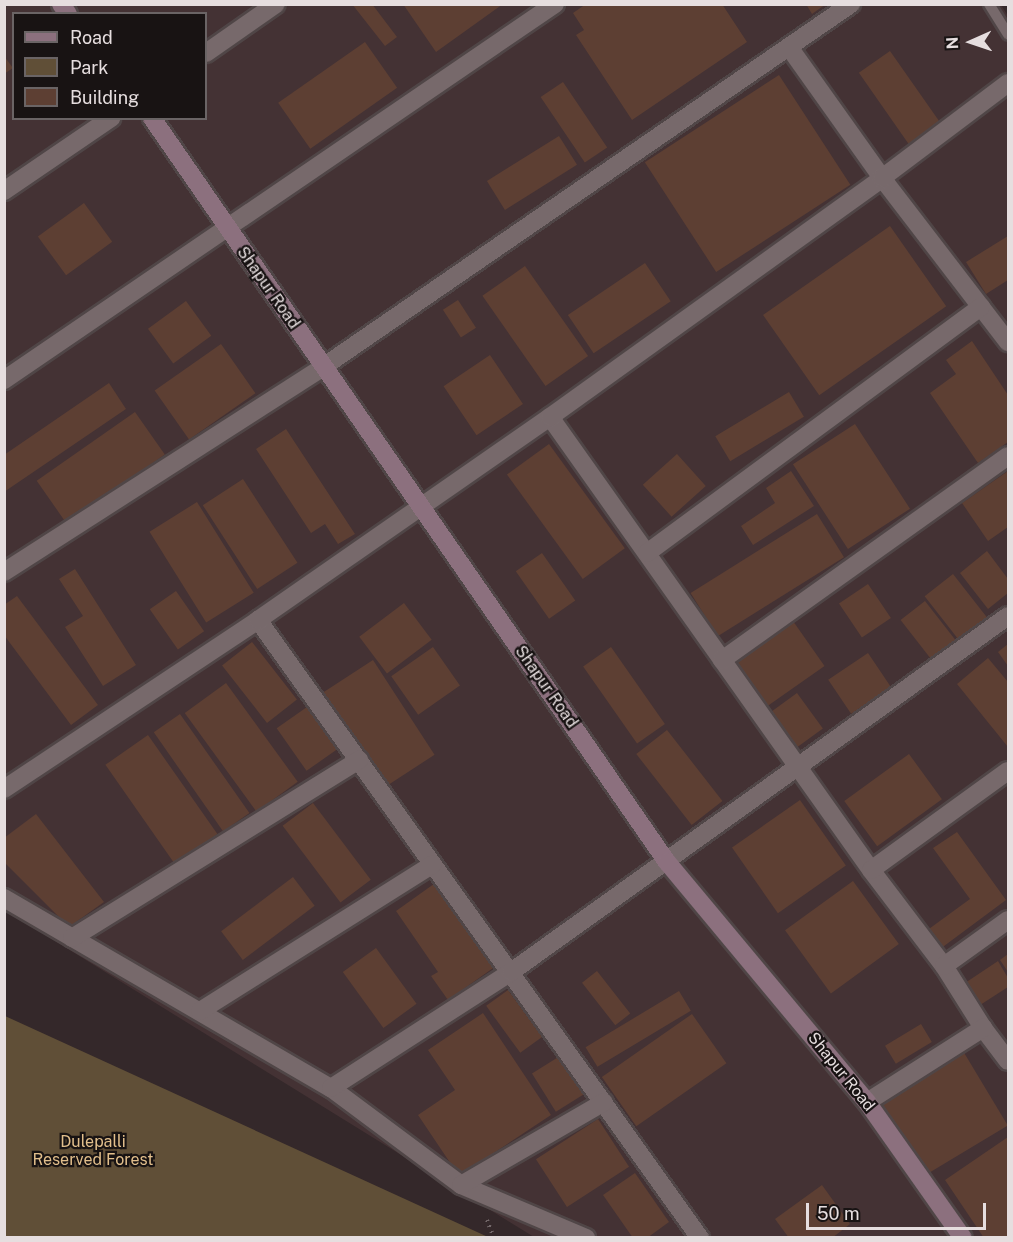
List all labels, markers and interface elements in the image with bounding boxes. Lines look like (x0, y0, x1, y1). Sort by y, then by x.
legend (12, 12, 207, 120)
north arrow (941, 12, 1001, 72)
text: Road (70, 27, 113, 48)
text: N (943, 36, 962, 50)
text: Park (70, 57, 108, 78)
text: Building (70, 87, 139, 108)
street label: Shapur Road (233, 243, 303, 333)
street label: Shapur Road (511, 642, 581, 732)
street label: Shapur Road (803, 1029, 879, 1115)
park label: Dulepalli Reserved Forest (32, 1132, 154, 1170)
scale bar (809, 1191, 989, 1229)
text: 50 m (817, 1203, 860, 1224)

